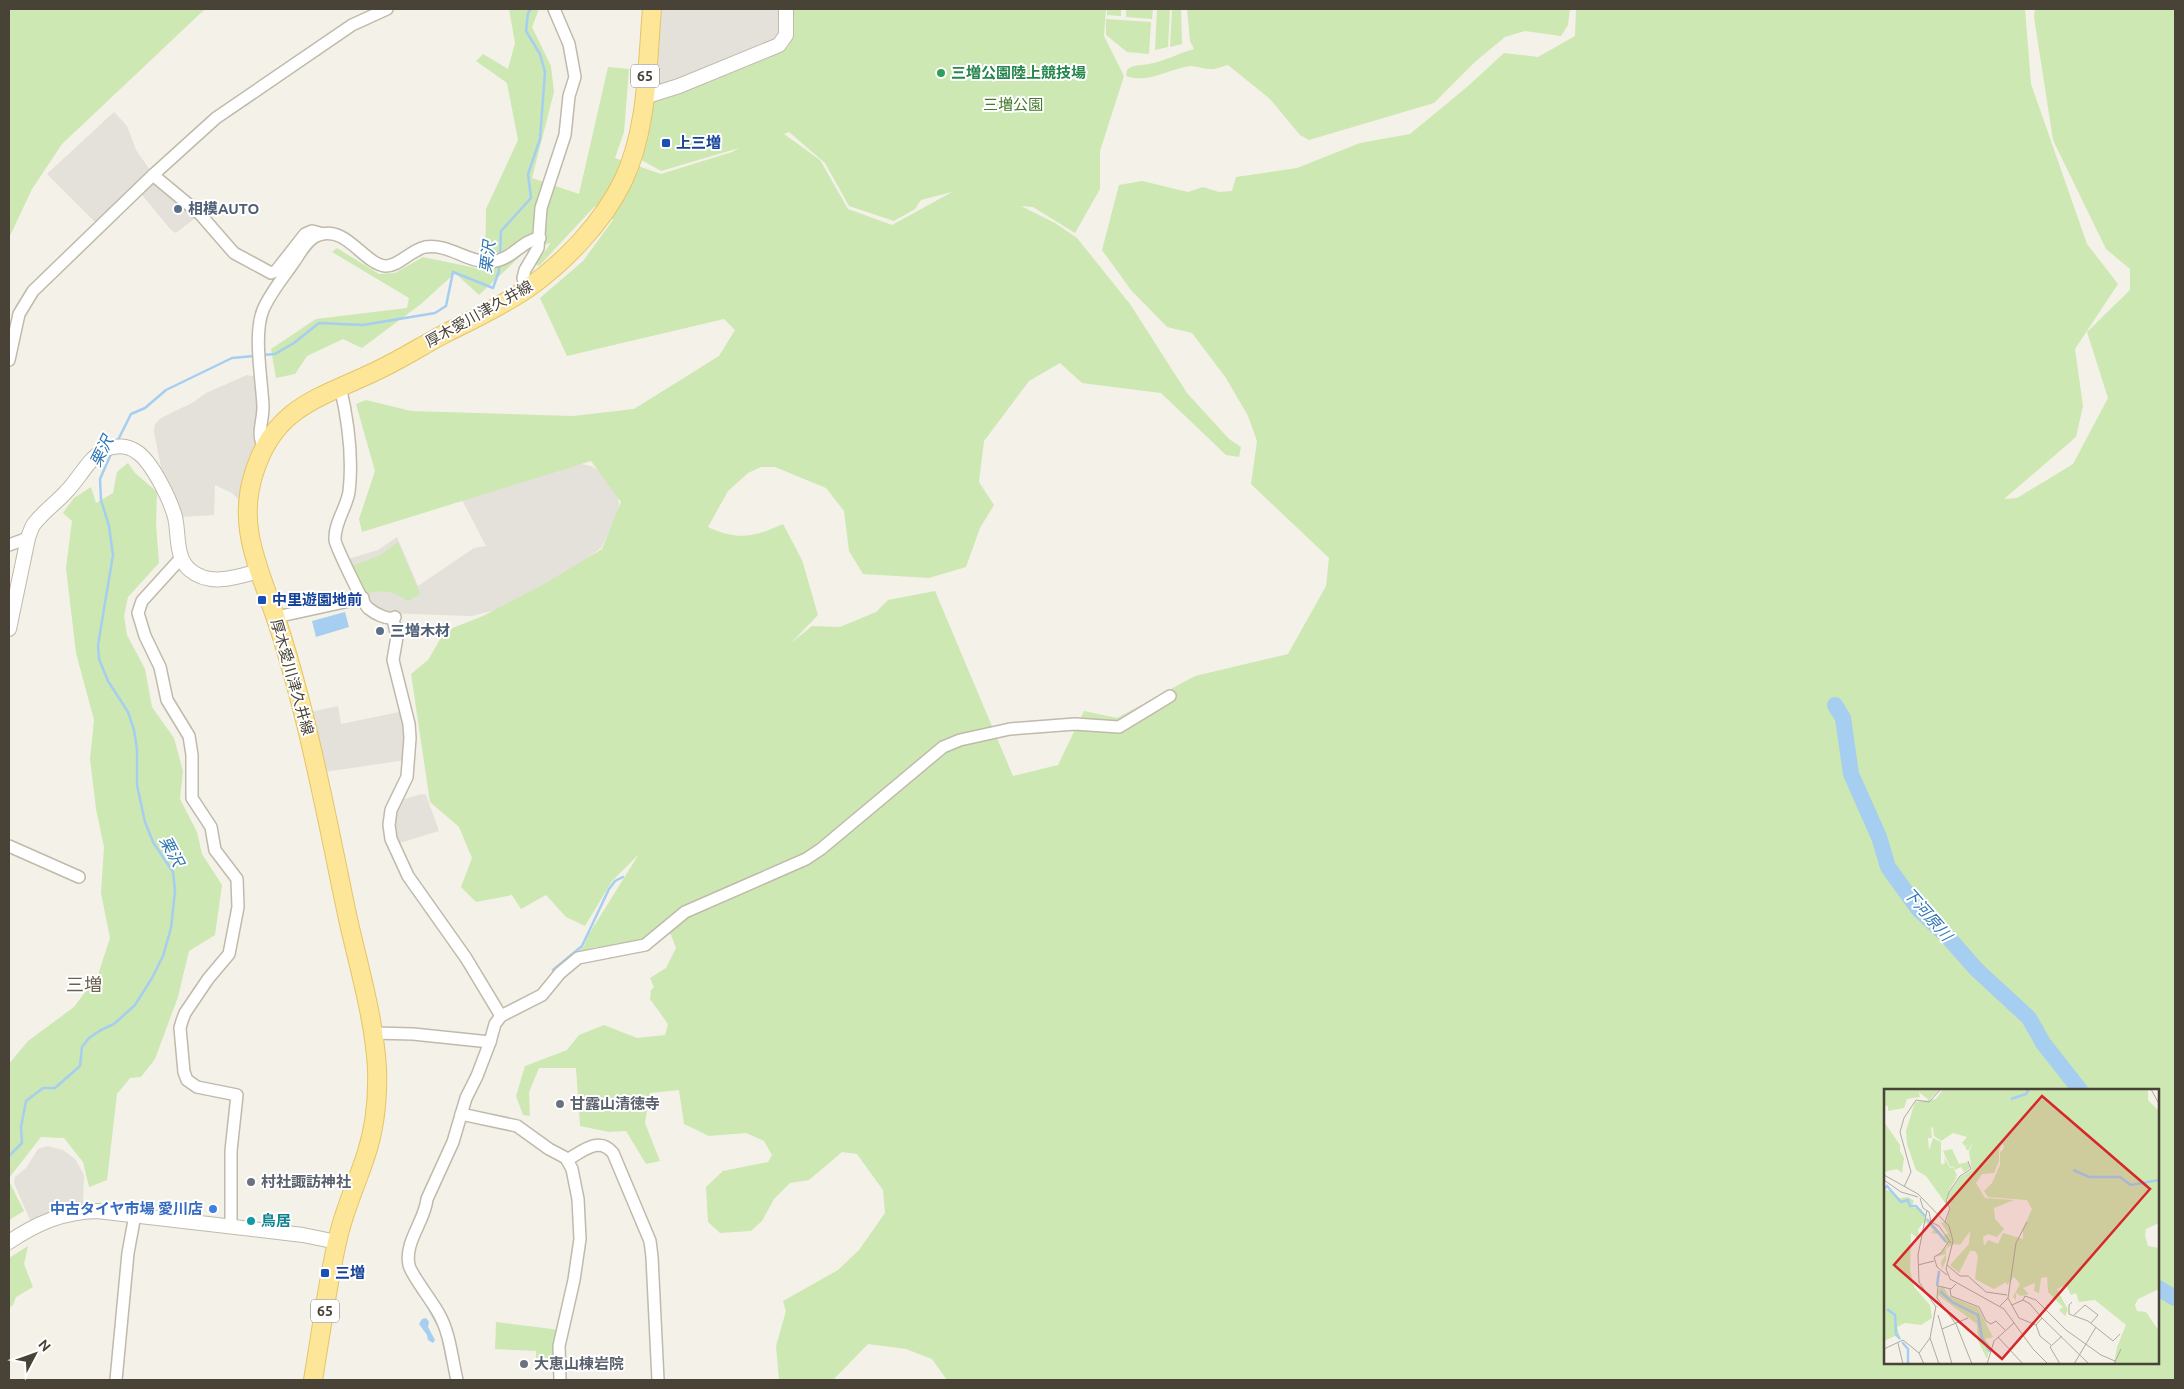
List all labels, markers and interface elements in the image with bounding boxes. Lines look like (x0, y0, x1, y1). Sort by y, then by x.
road number: 65 (631, 64, 659, 88)
place label: 三増公園陸上競技場 (951, 64, 1086, 81)
marker: 三増公園陸上競技場 (935, 67, 947, 79)
park label: 三増公園 (983, 96, 1043, 113)
place label: 上三増 (676, 134, 721, 151)
marker: 上三増 (660, 137, 672, 149)
place label: 相模AUTO (188, 200, 260, 217)
marker: 相模AUTO (172, 203, 184, 215)
water label: 栗沢 (476, 238, 498, 274)
street label: 厚木愛川津久井線 (422, 277, 535, 350)
water label: 栗沢 (86, 431, 117, 469)
place label: 中里遊園地前 (272, 591, 362, 608)
marker: 中里遊園地前 (256, 594, 268, 606)
street label: 厚木愛川津久井線 (268, 617, 317, 737)
place label: 三増木材 (390, 622, 450, 639)
marker: 三増木材 (374, 625, 386, 637)
water label: 栗沢 (157, 833, 188, 871)
water label: 下河原川 (1900, 884, 1957, 946)
district label: 三増 (66, 974, 102, 994)
inset map (1884, 1089, 2159, 1364)
place label: 甘露山清徳寺 (570, 1095, 660, 1112)
marker: 甘露山清徳寺 (554, 1098, 566, 1110)
place label: 村社諏訪神社 (261, 1173, 351, 1190)
marker: 村社諏訪神社 (245, 1176, 257, 1188)
place label: 中古タイヤ市場 愛川店 (50, 1200, 203, 1217)
marker: 中古タイヤ市場 愛川店 (207, 1203, 219, 1215)
place label: 鳥居 (261, 1212, 291, 1229)
marker: 鳥居 (245, 1215, 257, 1227)
place label: 三増 (335, 1264, 365, 1281)
marker: 三増 (319, 1267, 331, 1279)
road number: 65 (311, 1300, 339, 1322)
north arrow (10, 1329, 60, 1379)
text: N (35, 1336, 54, 1355)
place label: 大恵山棟岩院 (534, 1355, 624, 1372)
marker: 大恵山棟岩院 (518, 1358, 530, 1370)

